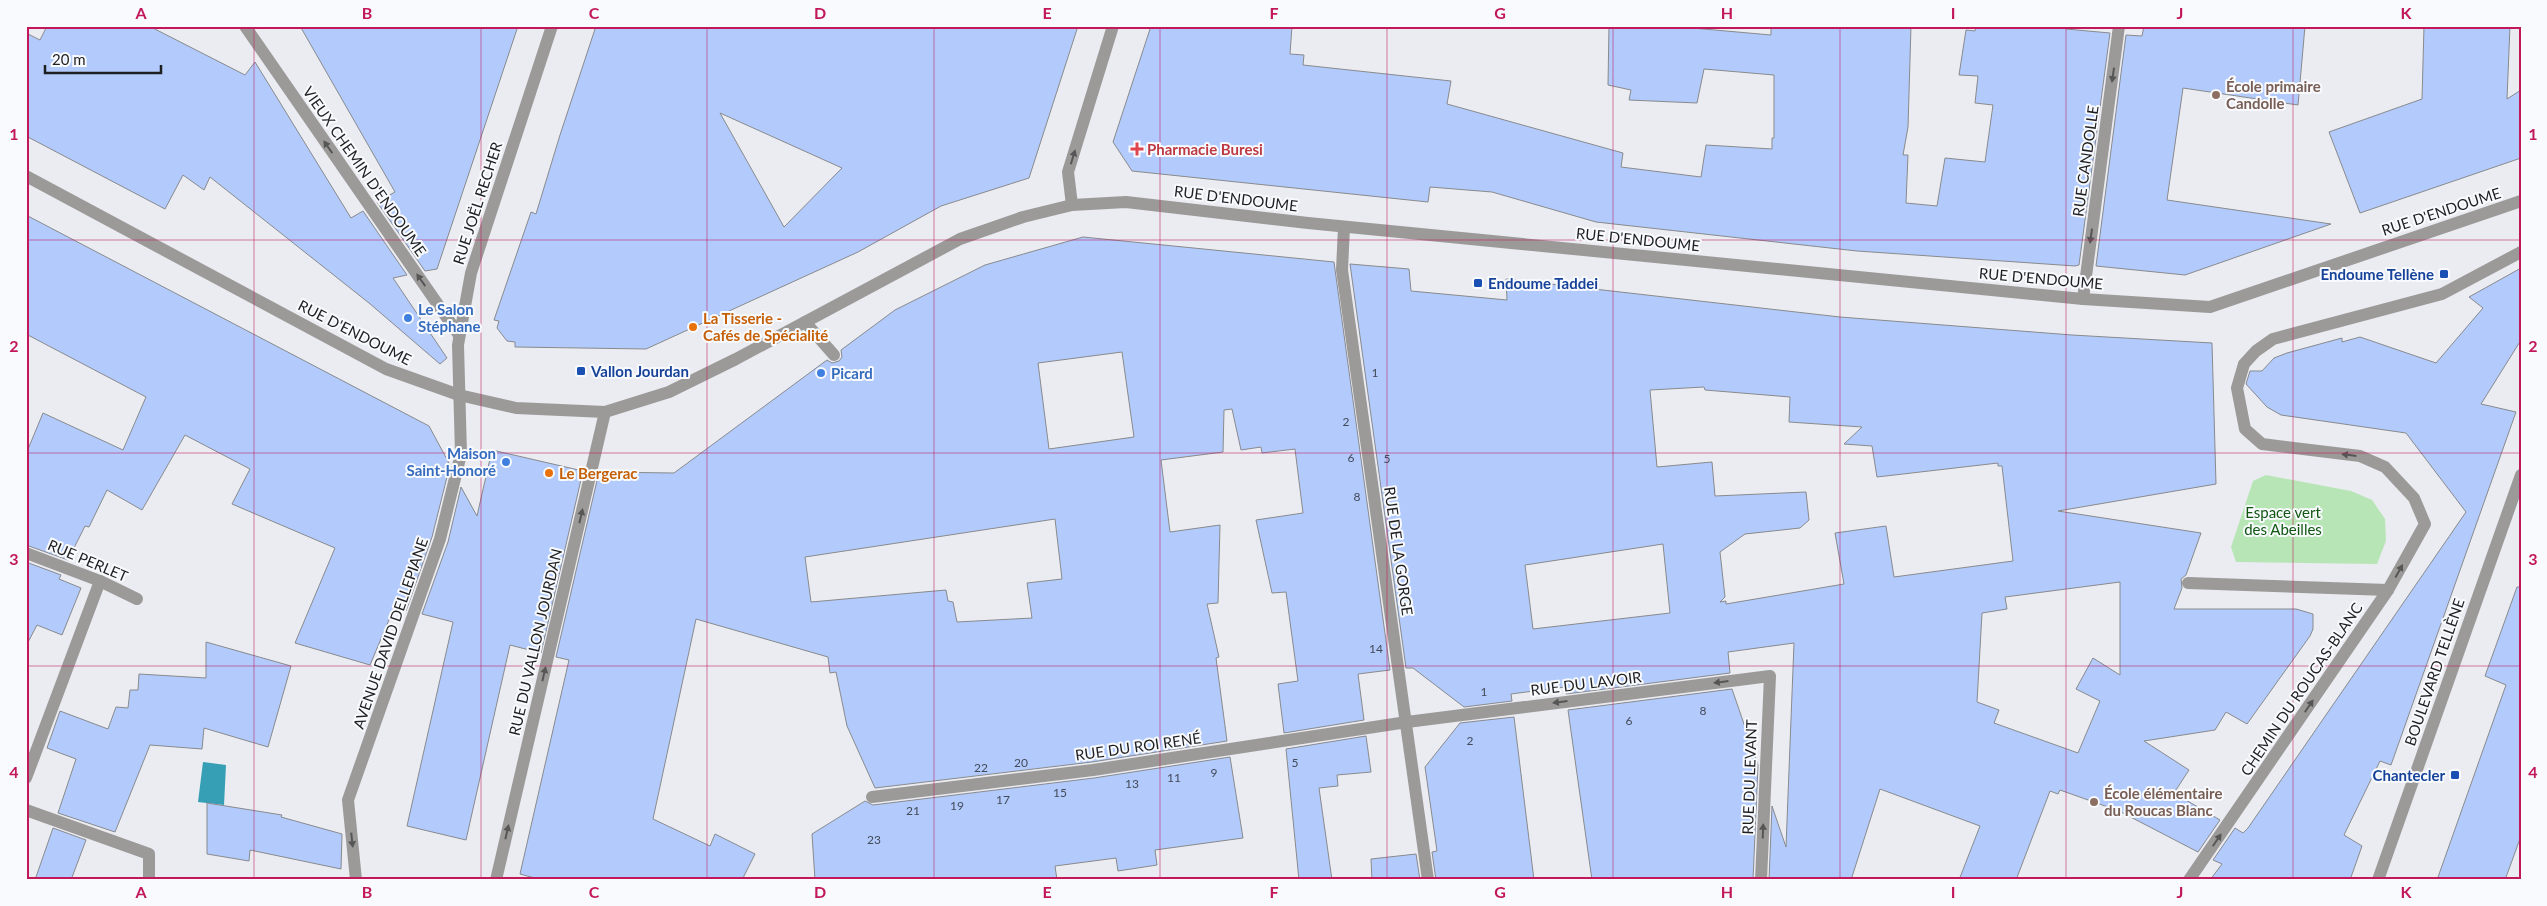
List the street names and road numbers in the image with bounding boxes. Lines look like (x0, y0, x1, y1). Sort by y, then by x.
street label: VIEUX CHEMIN D'ENDOUME (299, 83, 431, 259)
street label: RUE CANDOLLE (2068, 104, 2102, 218)
street label: RUE JOËL RECHER (449, 139, 506, 267)
street label: RUE D'ENDOUME (1173, 181, 1299, 215)
street label: RUE D'ENDOUME (2379, 183, 2503, 239)
street label: RUE D'ENDOUME (1575, 224, 1701, 254)
street label: RUE D'ENDOUME (1978, 264, 2104, 292)
street label: RUE D'ENDOUME (295, 296, 415, 368)
street label: RUE DE LA GORGE (1381, 485, 1417, 617)
street label: RUE PERLET (45, 535, 131, 585)
street label: AVENUE DAVID DELLEPIANE (349, 535, 431, 731)
street label: RUE DU VALLON JOURDAN (505, 547, 565, 737)
street label: BOULEVARD TELLÈNE (2400, 596, 2468, 748)
street label: CHEMIN DU ROUCAS-BLANC (2236, 599, 2366, 779)
street label: RUE DU LAVOIR (1529, 667, 1643, 699)
street label: RUE DU LEVANT (1738, 719, 1760, 835)
street label: RUE DU ROI RENÉ (1074, 728, 1202, 764)

